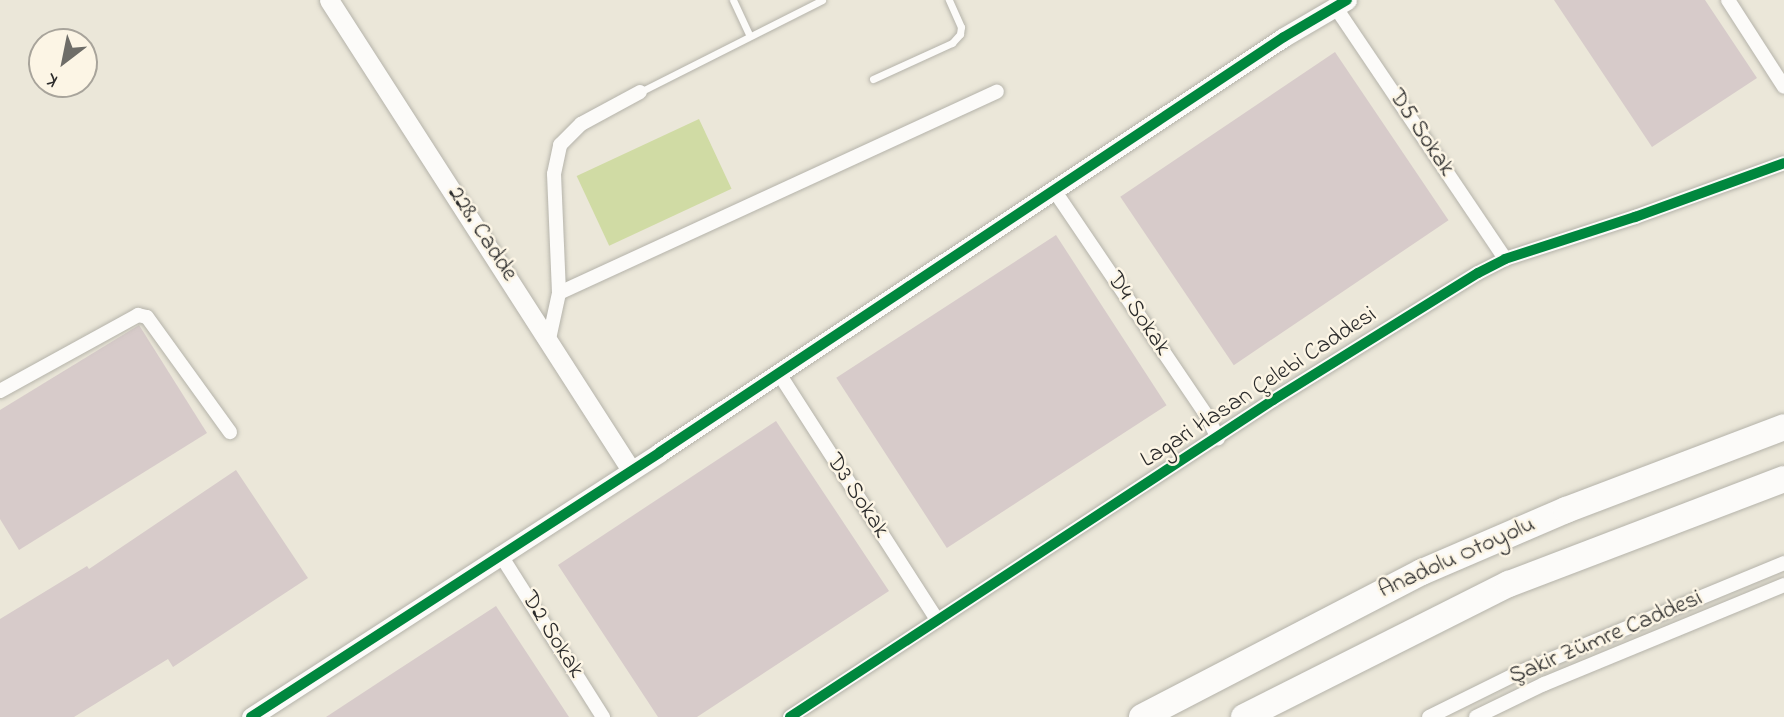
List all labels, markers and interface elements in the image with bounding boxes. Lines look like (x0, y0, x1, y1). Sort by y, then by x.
north arrow (28, 28, 98, 98)
text: K (42, 66, 64, 93)
street label: D5 Sokak (1382, 84, 1460, 182)
street label: 228. Cadde (441, 181, 523, 287)
street label: D4 Sokak (1100, 267, 1176, 361)
street label: Lagari Hasan Çelebi Caddesi (1136, 301, 1382, 475)
street label: D3 Sokak (819, 448, 895, 544)
street label: Anadolu Otoyolu (1374, 511, 1540, 605)
street label: Şakir Zümre Caddesi (1505, 584, 1707, 692)
street label: D2 Sokak (514, 586, 590, 684)

